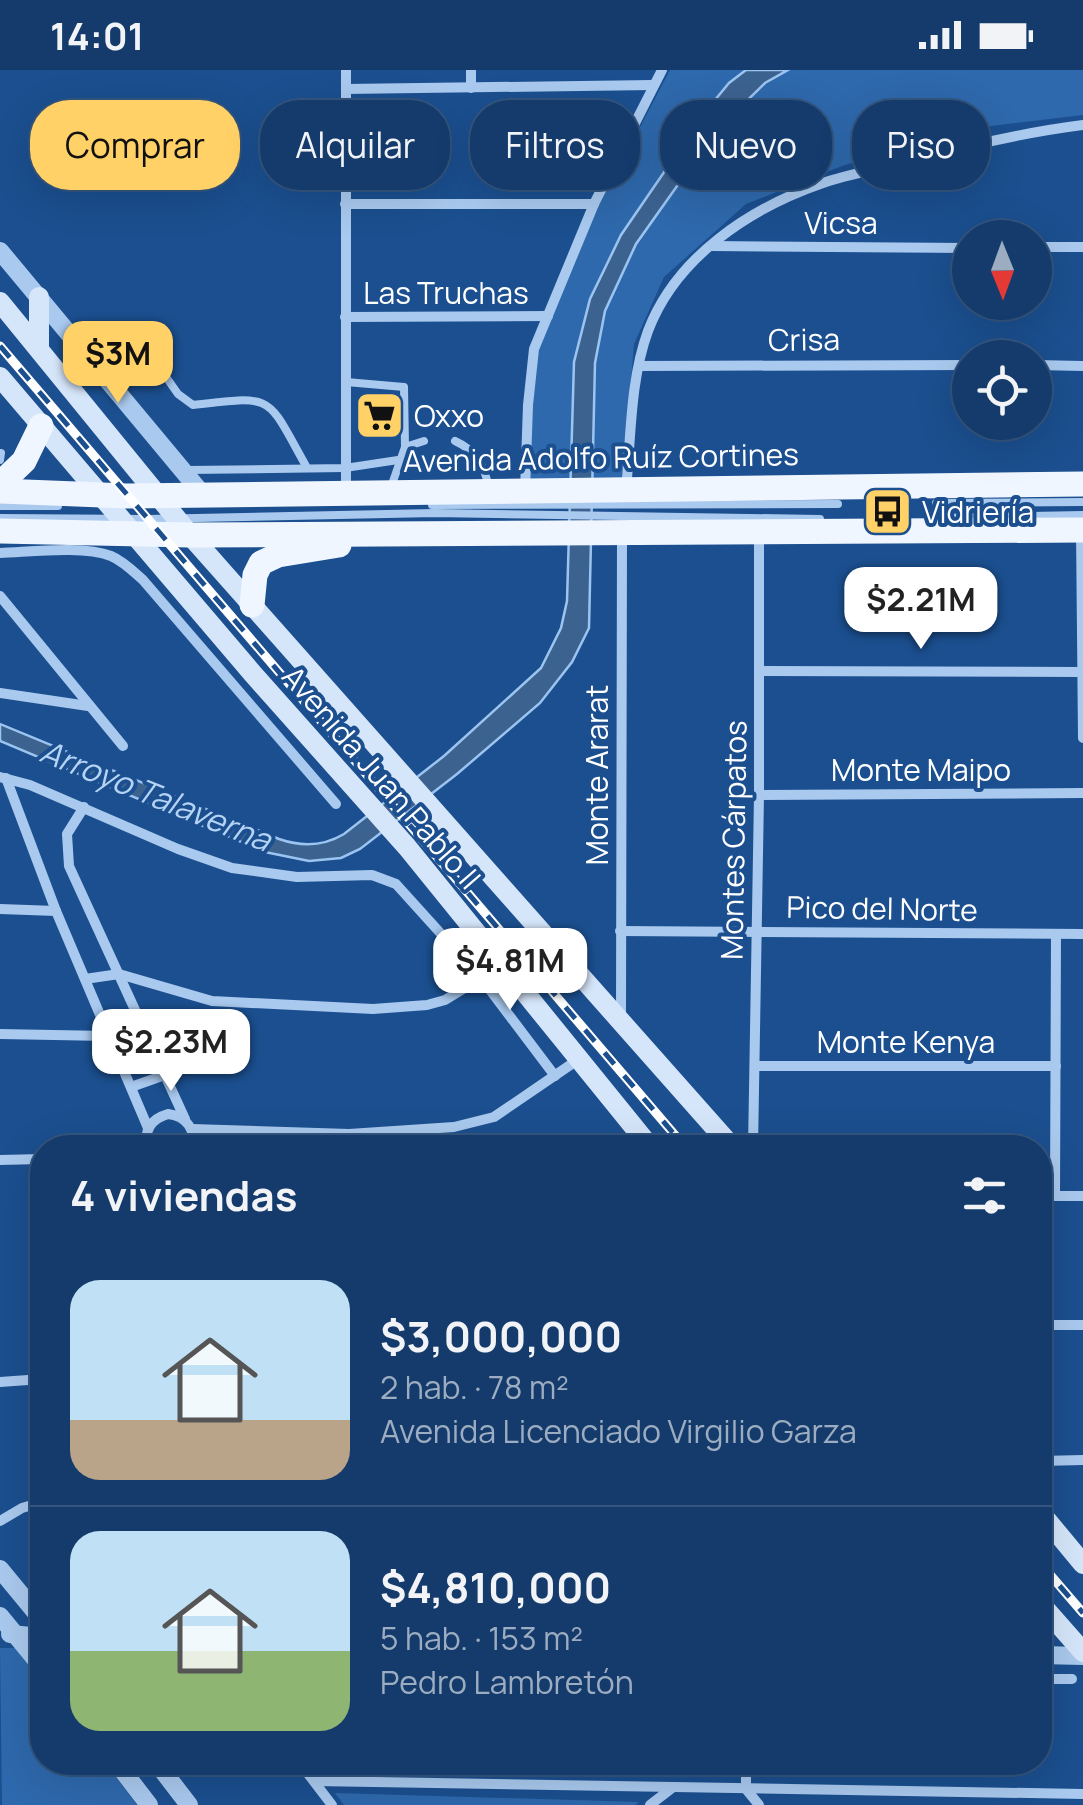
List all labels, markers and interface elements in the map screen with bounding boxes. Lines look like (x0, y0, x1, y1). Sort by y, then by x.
text: 14:01 (50, 9, 144, 61)
chip: Comprar (30, 100, 240, 190)
chip: Alquilar (260, 100, 450, 190)
chip: Filtros (470, 100, 640, 190)
chip: Nuevo (660, 100, 832, 190)
chip: Piso (852, 100, 990, 190)
street label: Vicsa (804, 202, 878, 243)
north arrow (952, 220, 1052, 320)
map controls (952, 220, 1052, 440)
street label: Las Truchas (363, 272, 529, 313)
street label: Crisa (768, 318, 840, 360)
pin: $3M (70, 321, 166, 406)
text: $3M (85, 331, 151, 375)
button: locate (952, 340, 1052, 440)
supermarket icon: Oxxo (353, 389, 405, 441)
place label: Oxxo (414, 395, 484, 436)
street label: Avenida Adolfo Ruíz Cortines (403, 433, 799, 481)
bus stop icon: Vidriería (861, 485, 913, 537)
place label: Vidriería (922, 491, 1034, 532)
pin: $2.21M (840, 567, 1002, 652)
text: $2.21M (866, 577, 976, 621)
street label: Avenida Juan Pablo II (273, 657, 491, 897)
street label: Monte Ararat (576, 685, 617, 865)
street label: Montes Cárpatos (710, 720, 756, 960)
water label: Arroyo Talaverna (34, 729, 280, 862)
street label: Monte Maipo (831, 749, 1011, 790)
street label: Pico del Norte (786, 886, 978, 930)
pin: $4.81M (429, 928, 591, 1013)
text: $4.81M (455, 938, 565, 982)
pin: $2.23M (90, 1009, 252, 1094)
text: $2.23M (114, 1019, 228, 1063)
street label: Monte Kenya (817, 1021, 995, 1062)
text: 4 viviendas (70, 1166, 297, 1224)
icon: filters (957, 1168, 1012, 1223)
text: $3,000,000 (380, 1307, 622, 1365)
icon: home (150, 1320, 270, 1440)
text: 2 hab. · 78 m² (380, 1365, 569, 1409)
text: Avenida Licenciado Virgilio Garza (380, 1409, 857, 1453)
text: $4,810,000 (380, 1558, 611, 1616)
icon: home (150, 1571, 270, 1691)
text: 5 hab. · 153 m² (380, 1616, 583, 1660)
text: Pedro Lambretón (380, 1660, 634, 1704)

